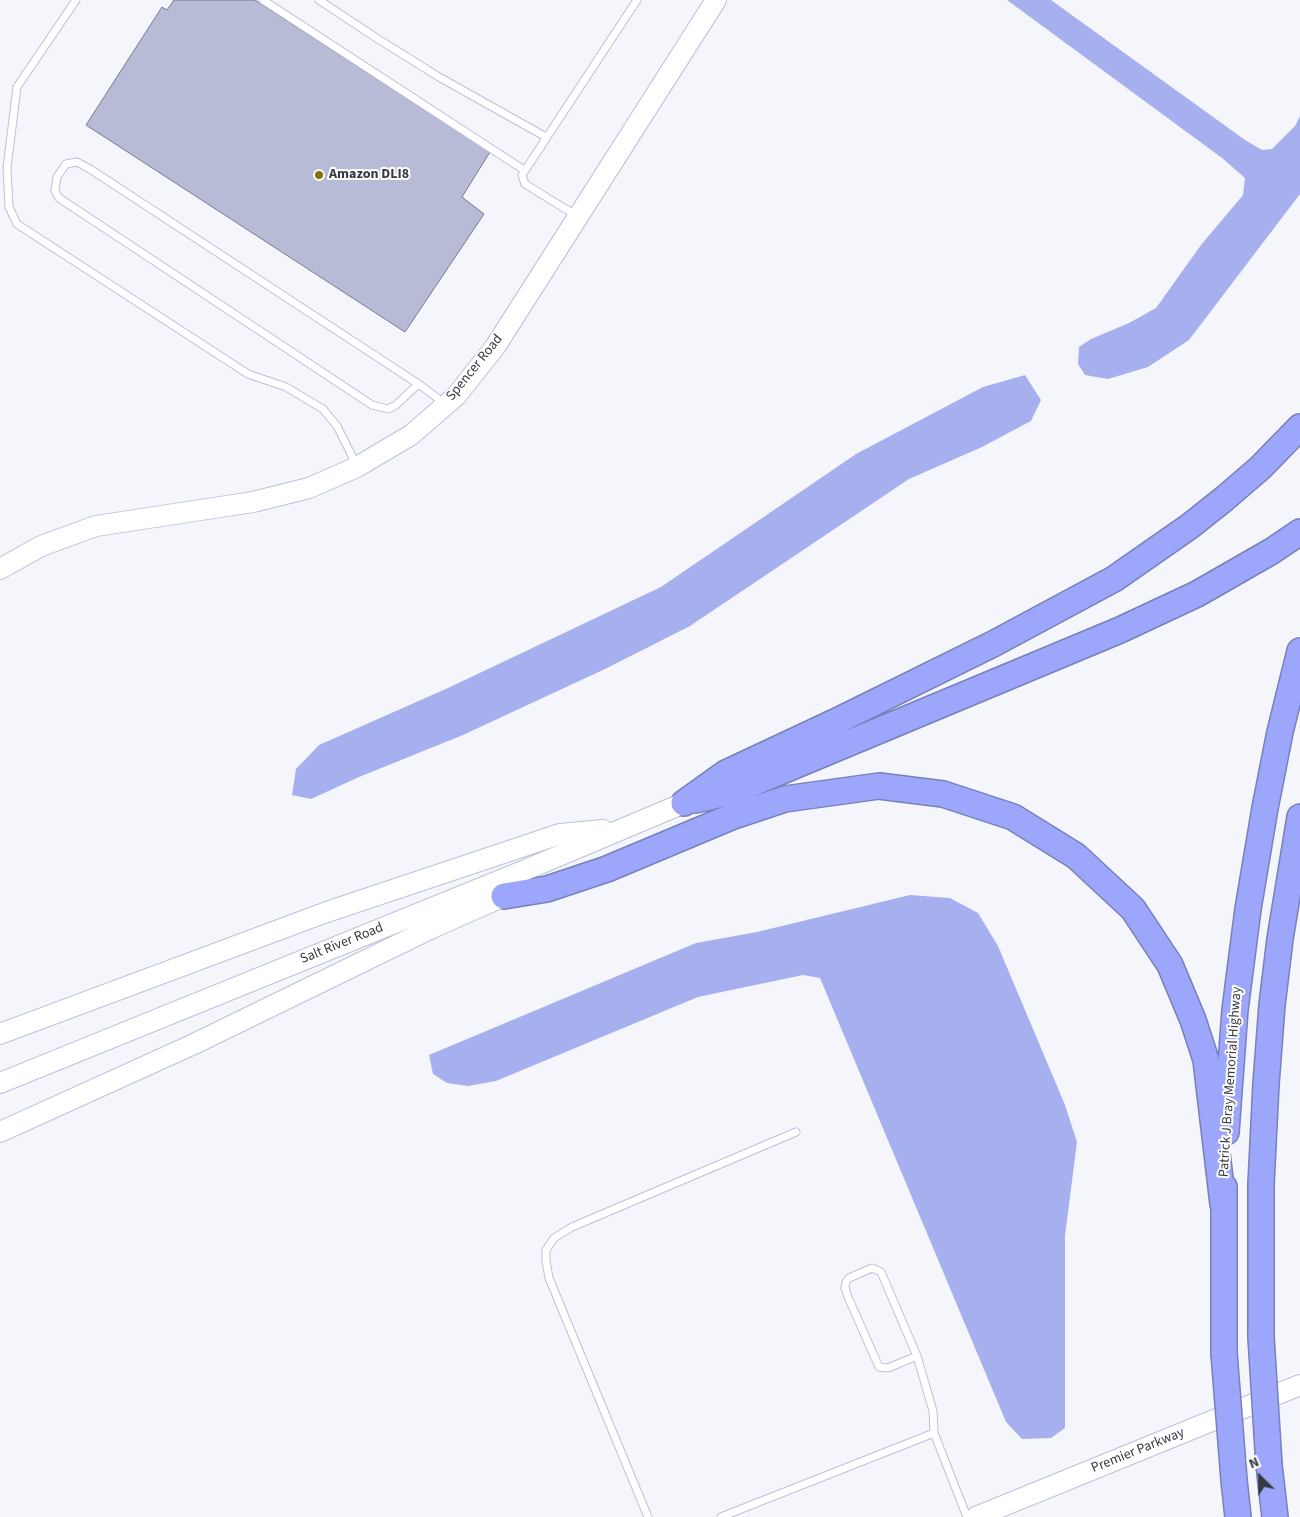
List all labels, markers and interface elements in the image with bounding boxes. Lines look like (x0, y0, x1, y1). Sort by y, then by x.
place label: Amazon DLI8 (329, 167, 409, 183)
marker: Amazon DLI8 (313, 169, 325, 181)
street label: Spencer Road (443, 331, 507, 405)
street label: Salt River Road (298, 920, 386, 968)
street label: Patrick J Bray Memorial Highway (1216, 986, 1246, 1178)
street label: Premier Parkway (1089, 1425, 1187, 1477)
north arrow (1235, 1452, 1285, 1502)
text: N (1246, 1452, 1262, 1474)

